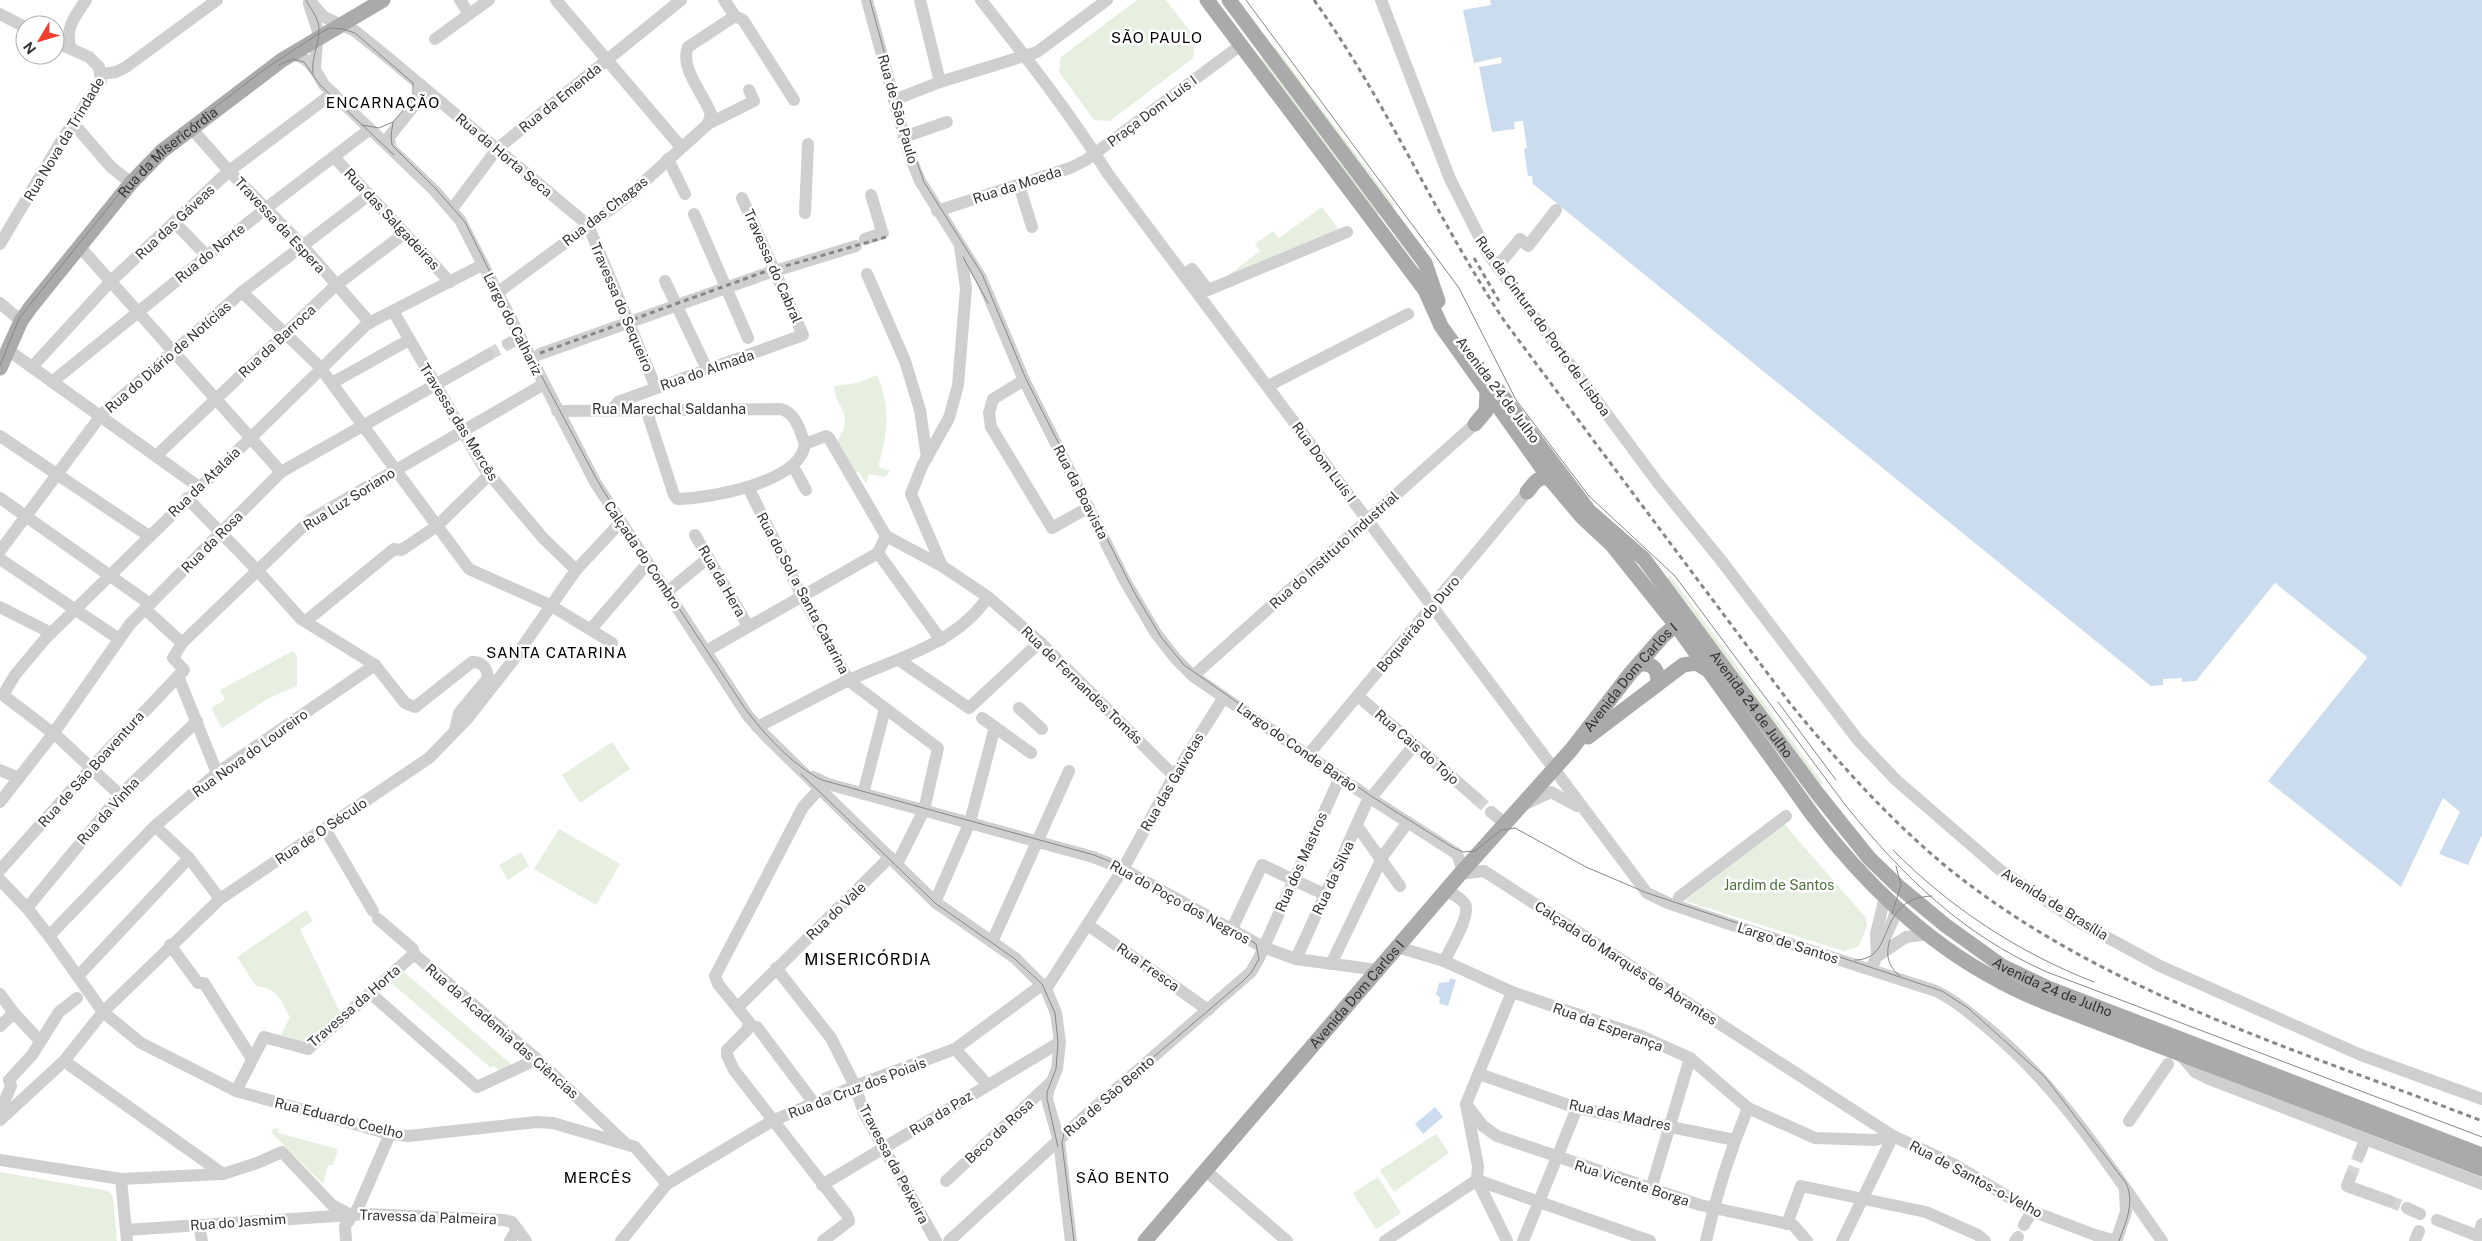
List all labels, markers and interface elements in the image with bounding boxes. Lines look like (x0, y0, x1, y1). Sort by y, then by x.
north arrow (15, 15, 65, 65)
district label: SÃO PAULO (1111, 29, 1203, 46)
text: N (20, 39, 39, 57)
street label: Rua de São Paulo (875, 53, 921, 166)
street label: Rua da Emenda (516, 60, 604, 136)
street label: Praça Dom Luís I (1104, 72, 1200, 150)
street label: Rua Nova da Trindade (21, 74, 107, 204)
district label: ENCARNAÇÃO (326, 94, 440, 111)
street label: Rua da Misericórdia (115, 104, 221, 201)
street label: Rua da Horta Seca (453, 110, 555, 200)
street label: Rua da Moeda (971, 163, 1063, 207)
street label: Rua das Salgadeiras (341, 165, 443, 273)
street label: Rua das Chagas (559, 173, 651, 249)
street label: Travessa da Espera (232, 174, 328, 276)
street label: Rua das Gáveas (132, 181, 218, 263)
street label: Travessa do Cabral (741, 207, 805, 325)
street label: Rua do Norte (172, 220, 248, 286)
street label: Rua da Cintura do Porto de Lisboa (1472, 233, 1614, 419)
street label: Travessa do Sequeiro (588, 240, 656, 374)
street label: Largo do Calhariz (480, 270, 546, 378)
street label: Rua do Diário de Notícias (102, 298, 234, 416)
street label: Rua da Barroca (235, 301, 319, 381)
street label: Avenida 24 de Julho (1453, 334, 1543, 446)
street label: Rua do Almada (658, 346, 756, 394)
street label: Travessa das Mercês (416, 360, 502, 484)
street label: Rua Marechal Saldanha (592, 401, 746, 417)
street label: Rua Dom Luís I (1289, 419, 1359, 505)
street label: Rua da Boavista (1050, 442, 1112, 542)
street label: Rua da Atalaia (165, 444, 243, 520)
street label: Rua Luz Soriano (300, 464, 398, 534)
street label: Rua do Instituto Industrial (1266, 488, 1402, 612)
street label: Calçada do Combro (601, 498, 685, 612)
street label: Rua da Rosa (178, 508, 246, 576)
street label: Rua do Sol a Santa Catarina (754, 510, 852, 676)
street label: Rua da Hera (695, 543, 749, 619)
street label: Boqueirão do Duro (1373, 573, 1463, 675)
street label: Avenida Dom Carlos I (1580, 620, 1680, 735)
street label: Rua de Fernandes Tomás (1018, 623, 1146, 747)
district label: SANTA CATARINA (486, 644, 628, 661)
street label: Avenida 24 de Julho (1707, 648, 1796, 761)
street label: Largo do Conde Barão (1234, 699, 1360, 795)
street label: Rua Nova do Loureiro (189, 706, 311, 800)
street label: Rua Cais do Tojo (1372, 706, 1462, 788)
street label: Rua de São Boaventura (35, 708, 147, 830)
street label: Rua das Gaivotas (1137, 730, 1207, 834)
street label: Rua da Vinha (74, 774, 142, 848)
street label: Rua de O Século (272, 795, 370, 867)
street label: Rua dos Mastros (1272, 810, 1330, 914)
street label: Rua da Silva (1309, 839, 1357, 917)
street label: Rua do Poço dos Negros (1107, 857, 1253, 947)
street label: Avenida de Brasília (1999, 865, 2111, 943)
park label: Jardim de Santos (1724, 877, 1834, 893)
street label: Rua do Vale (803, 879, 869, 943)
street label: Calçada do Marquês de Abrantes (1532, 898, 1720, 1028)
street label: Largo de Santos (1736, 919, 1840, 967)
street label: Avenida Dom Carlos I (1306, 937, 1407, 1052)
street label: Rua Fresca (1114, 940, 1182, 994)
district label: MISERICÓRDIA (804, 949, 932, 969)
street label: Avenida 24 de Julho (1989, 954, 2115, 1020)
street label: Rua da Academia das Ciências (422, 960, 582, 1102)
street label: Travessa da Horta (305, 962, 403, 1050)
street label: Rua da Esperança (1551, 1000, 1665, 1054)
street label: Rua de São Bento (1060, 1052, 1158, 1140)
street label: Rua da Cruz dos Poiais (786, 1054, 928, 1122)
street label: Rua da Paz (907, 1087, 976, 1139)
street label: Rua Eduardo Coelho (273, 1094, 405, 1142)
street label: Beco da Rosa (962, 1095, 1036, 1167)
street label: Rua das Madres (1568, 1096, 1672, 1134)
street label: Travessa da Peixeira (856, 1102, 932, 1226)
street label: Rua de Santos-o-Velho (1907, 1137, 2045, 1221)
street label: Rua Vicente Borga (1573, 1157, 1691, 1209)
district label: MERCÊS (564, 1169, 632, 1186)
district label: SÃO BENTO (1076, 1169, 1170, 1186)
street label: Travessa da Palmeira (359, 1207, 497, 1227)
street label: Rua do Jasmim (190, 1211, 286, 1233)

